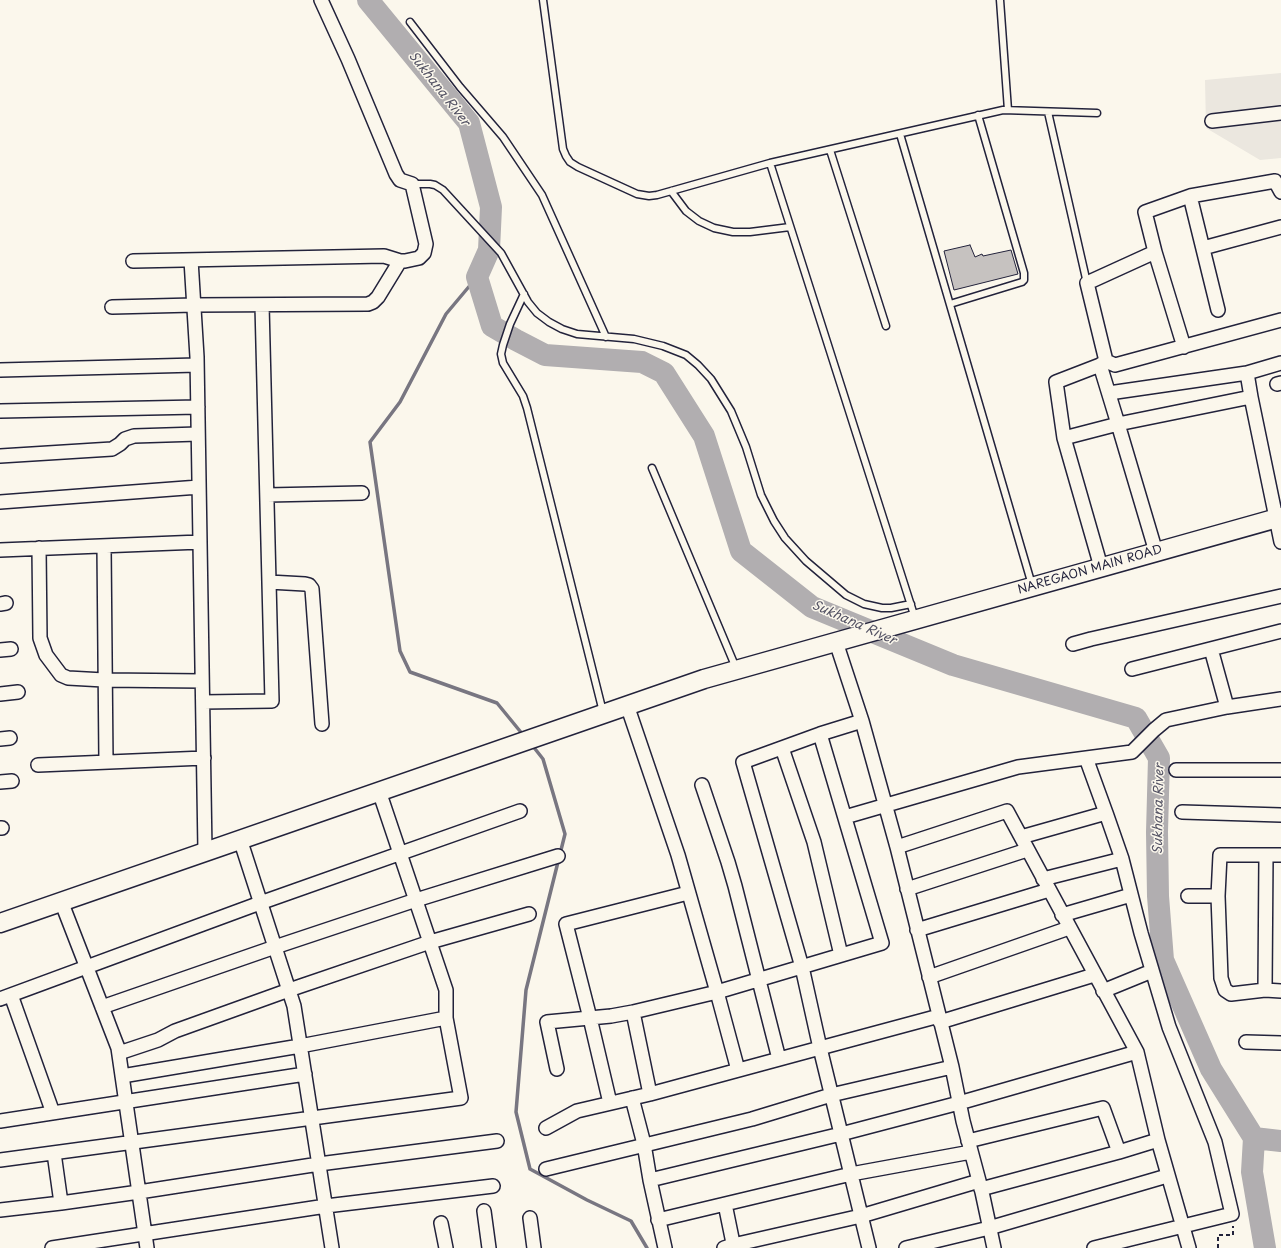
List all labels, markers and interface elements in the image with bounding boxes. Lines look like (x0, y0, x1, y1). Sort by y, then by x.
water label: Sukhana River (405, 49, 473, 129)
street label: NAREGAON MAIN ROAD (1016, 542, 1164, 598)
water label: Sukhana River (810, 598, 898, 648)
water label: Sukhana River (1150, 764, 1168, 854)

